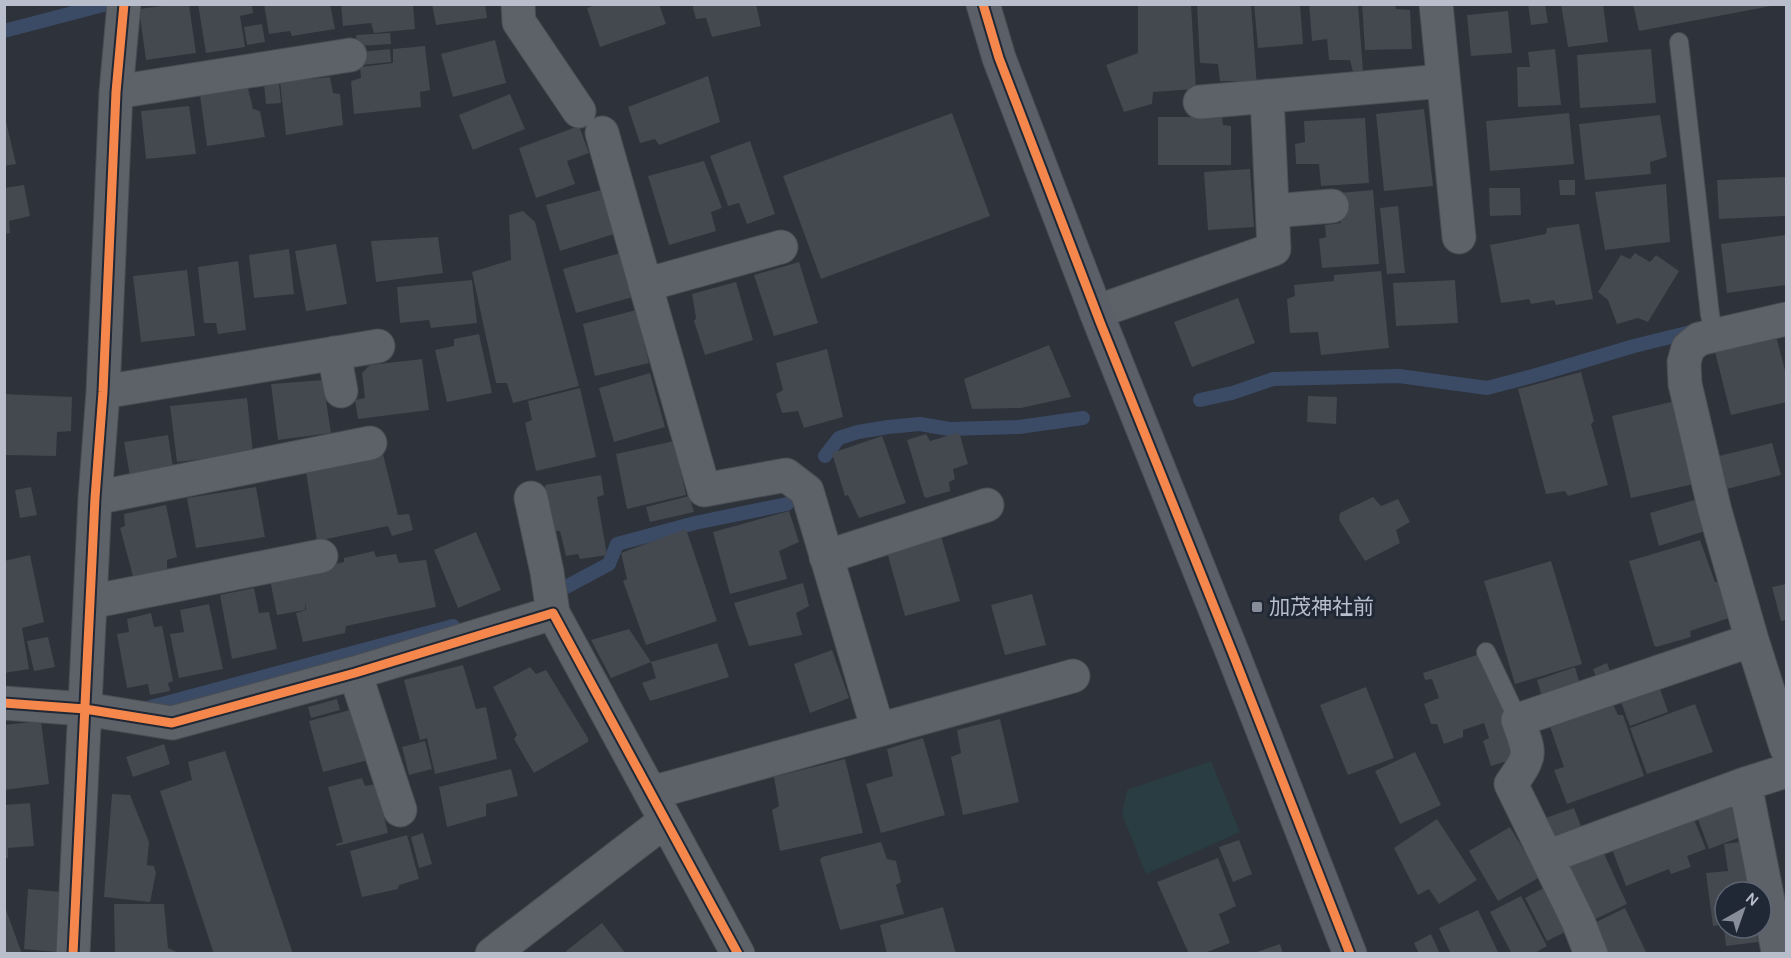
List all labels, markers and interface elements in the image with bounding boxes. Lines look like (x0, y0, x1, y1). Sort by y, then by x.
place label: 加茂神社前 (1269, 595, 1374, 619)
marker: 加茂神社前 (1250, 600, 1264, 614)
north arrow (1713, 880, 1773, 940)
text: N (1742, 888, 1763, 910)

